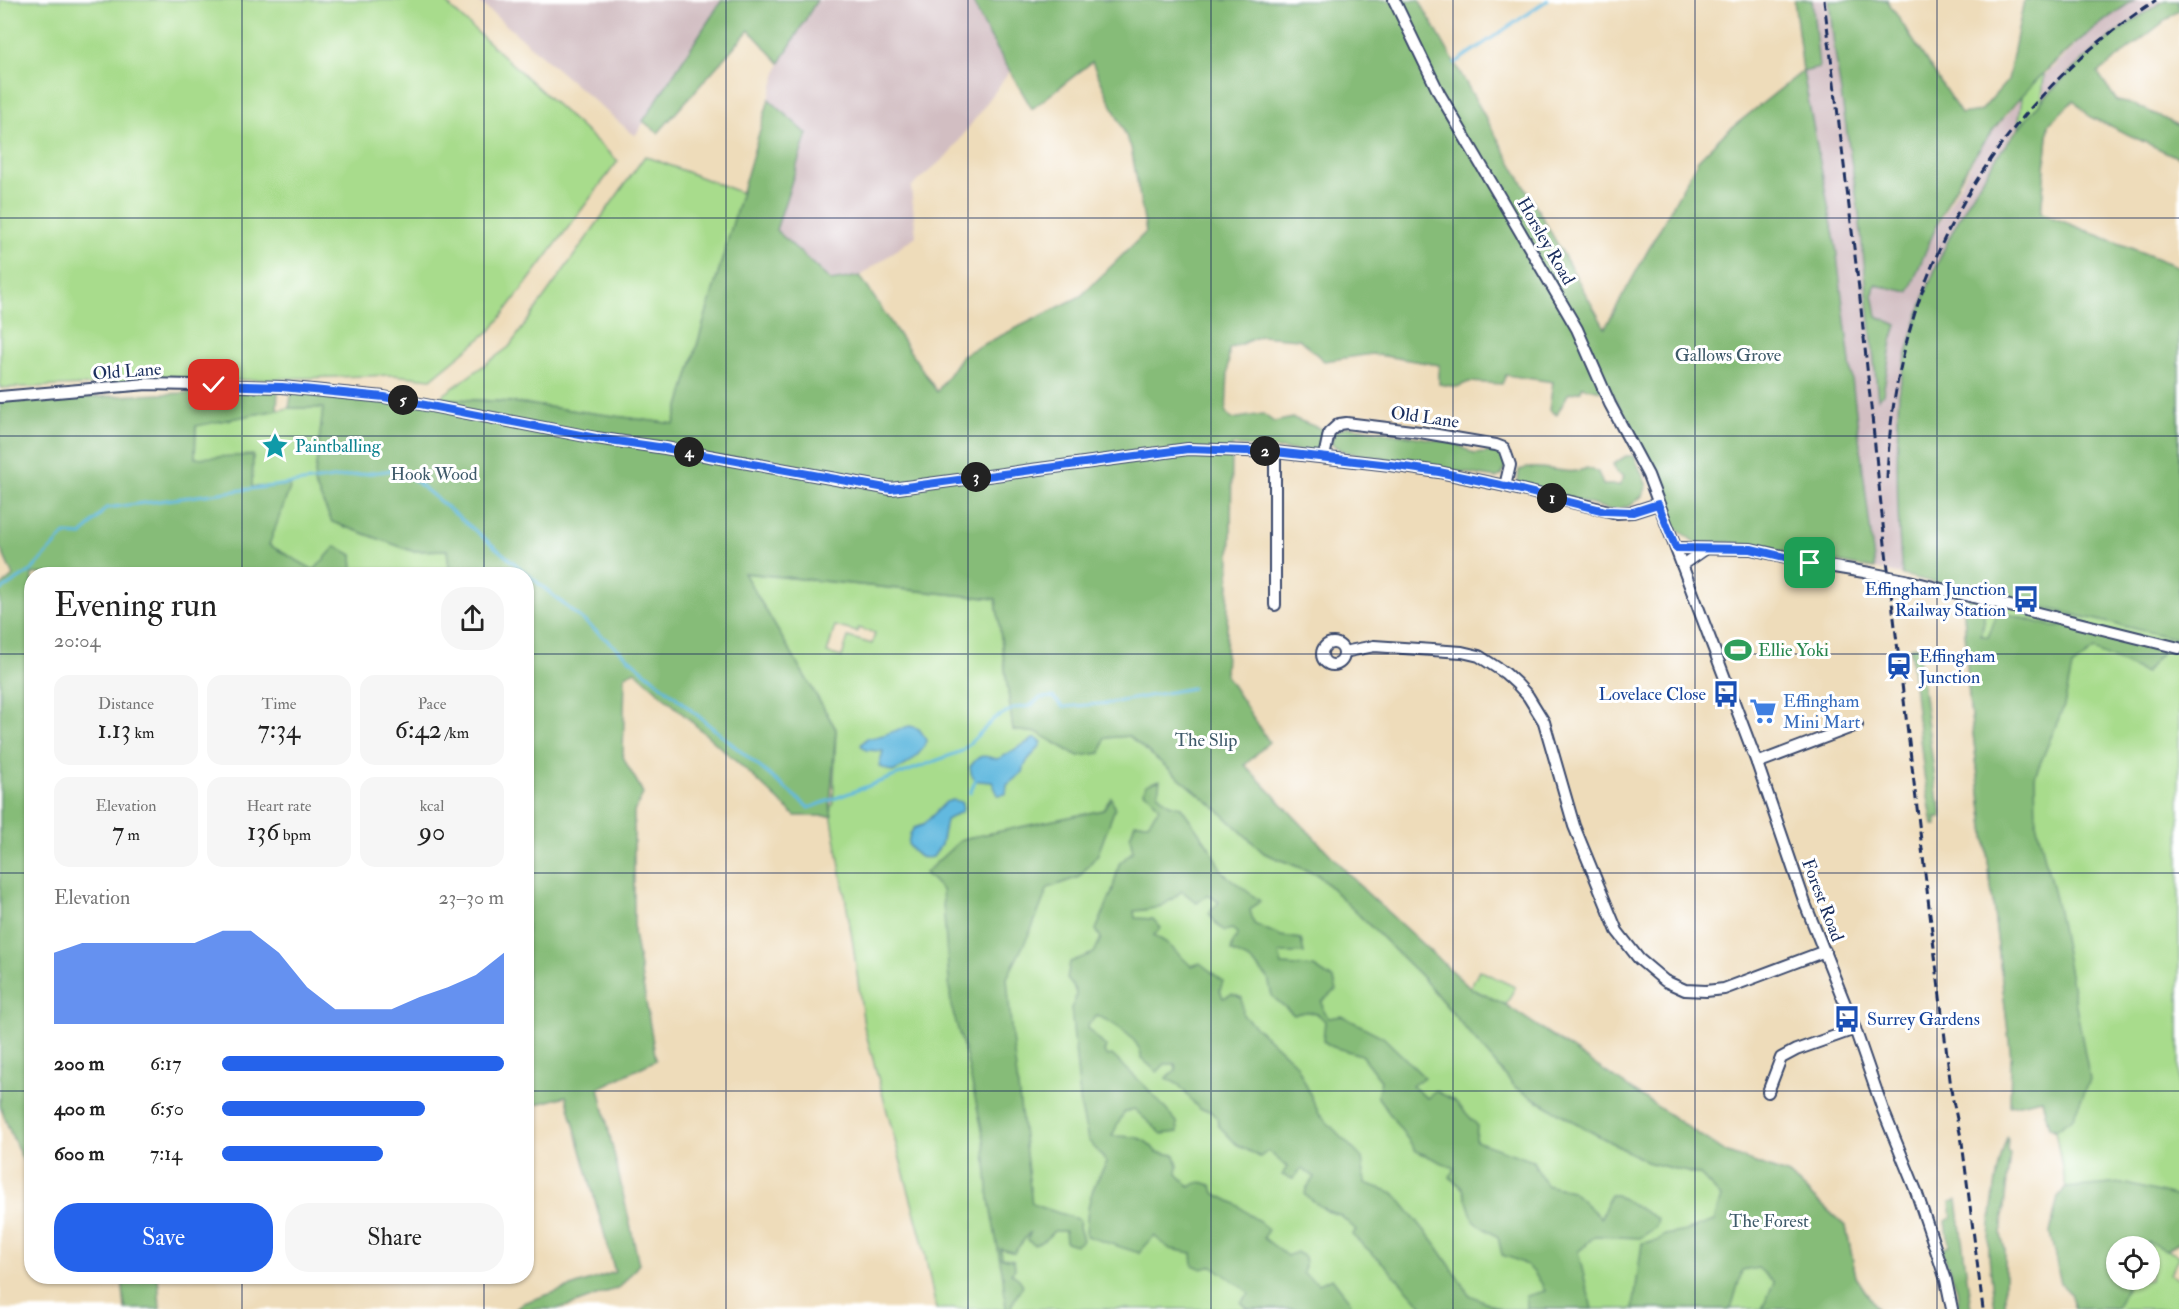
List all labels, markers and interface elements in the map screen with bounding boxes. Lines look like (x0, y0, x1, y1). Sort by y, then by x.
street label: Horsley Road (1511, 193, 1580, 289)
park label: Gallows Grove (1675, 344, 1782, 367)
street label: Old Lane (92, 358, 163, 385)
pin (188, 359, 239, 410)
icon: check (197, 368, 230, 401)
pin: 5 (388, 385, 418, 415)
text: 5 (399, 390, 407, 410)
street label: Old Lane (1389, 401, 1461, 434)
place icon: Paintballing (260, 431, 290, 461)
place label: Paintballing (295, 435, 382, 458)
pin: 2 (1250, 436, 1280, 466)
pin: 4 (674, 437, 704, 467)
text: 2 (1261, 441, 1269, 461)
text: 4 (685, 442, 693, 462)
pin: 3 (961, 462, 991, 492)
park label: Hook Wood (390, 463, 478, 486)
text: 3 (973, 467, 979, 487)
pin: 1 (1537, 483, 1567, 513)
text: 1 (1549, 488, 1555, 508)
pin (1784, 537, 1835, 588)
icon: arrive (1793, 546, 1826, 579)
place label: Effingham Junction Railway Station (1865, 578, 2006, 622)
bus stop icon: Effingham Junction Railway Station (2011, 584, 2041, 614)
text: Evening run (54, 585, 217, 626)
button: share (441, 587, 504, 650)
text: 20:04 (54, 628, 100, 653)
sports icon: Ellie Yoki (1723, 635, 1753, 665)
place label: Ellie Yoki (1758, 639, 1829, 662)
place label: Effingham Junction (1918, 645, 1995, 689)
station icon: Effingham Junction (1884, 651, 1914, 681)
bus stop icon: Lovelace Close (1711, 679, 1741, 709)
place label: Lovelace Close (1599, 683, 1706, 706)
place label: Effingham Mini Mart (1783, 690, 1860, 734)
text: Distance (98, 694, 154, 714)
text: Time (262, 694, 296, 714)
text: Pace (418, 694, 446, 714)
supermarket icon: Effingham Mini Mart (1748, 696, 1778, 726)
text: 1.13 (98, 714, 131, 746)
text: 7:34 (258, 714, 300, 746)
text: 6:42 (395, 714, 442, 746)
text: km (131, 723, 154, 743)
text: /km (442, 723, 469, 743)
park label: The Slip (1175, 729, 1237, 752)
text: Elevation (96, 796, 156, 816)
text: Heart rate (246, 796, 312, 816)
text: kcal (420, 796, 444, 816)
text: 7 (112, 816, 124, 848)
text: 136 (247, 816, 279, 848)
text: 90 (419, 816, 445, 848)
text: m (124, 825, 140, 845)
text: bpm (279, 825, 311, 845)
street label: Forest Road (1796, 855, 1849, 945)
text: Elevation (54, 885, 130, 910)
text: 23–30 m (438, 885, 504, 910)
bus stop icon: Surrey Gardens (1832, 1004, 1862, 1034)
place label: Surrey Gardens (1867, 1008, 1980, 1031)
text: 200 m (54, 1051, 104, 1076)
text: 6:17 (150, 1051, 181, 1076)
text: 400 m (54, 1096, 105, 1121)
text: 6:50 (150, 1096, 184, 1121)
text: 600 m (54, 1141, 104, 1166)
text: 7:14 (150, 1141, 182, 1166)
button: Save (54, 1203, 273, 1272)
button: Share (285, 1203, 504, 1272)
park label: The Forest (1729, 1210, 1809, 1233)
map controls (2106, 1236, 2160, 1290)
button: locate (2106, 1236, 2160, 1290)

